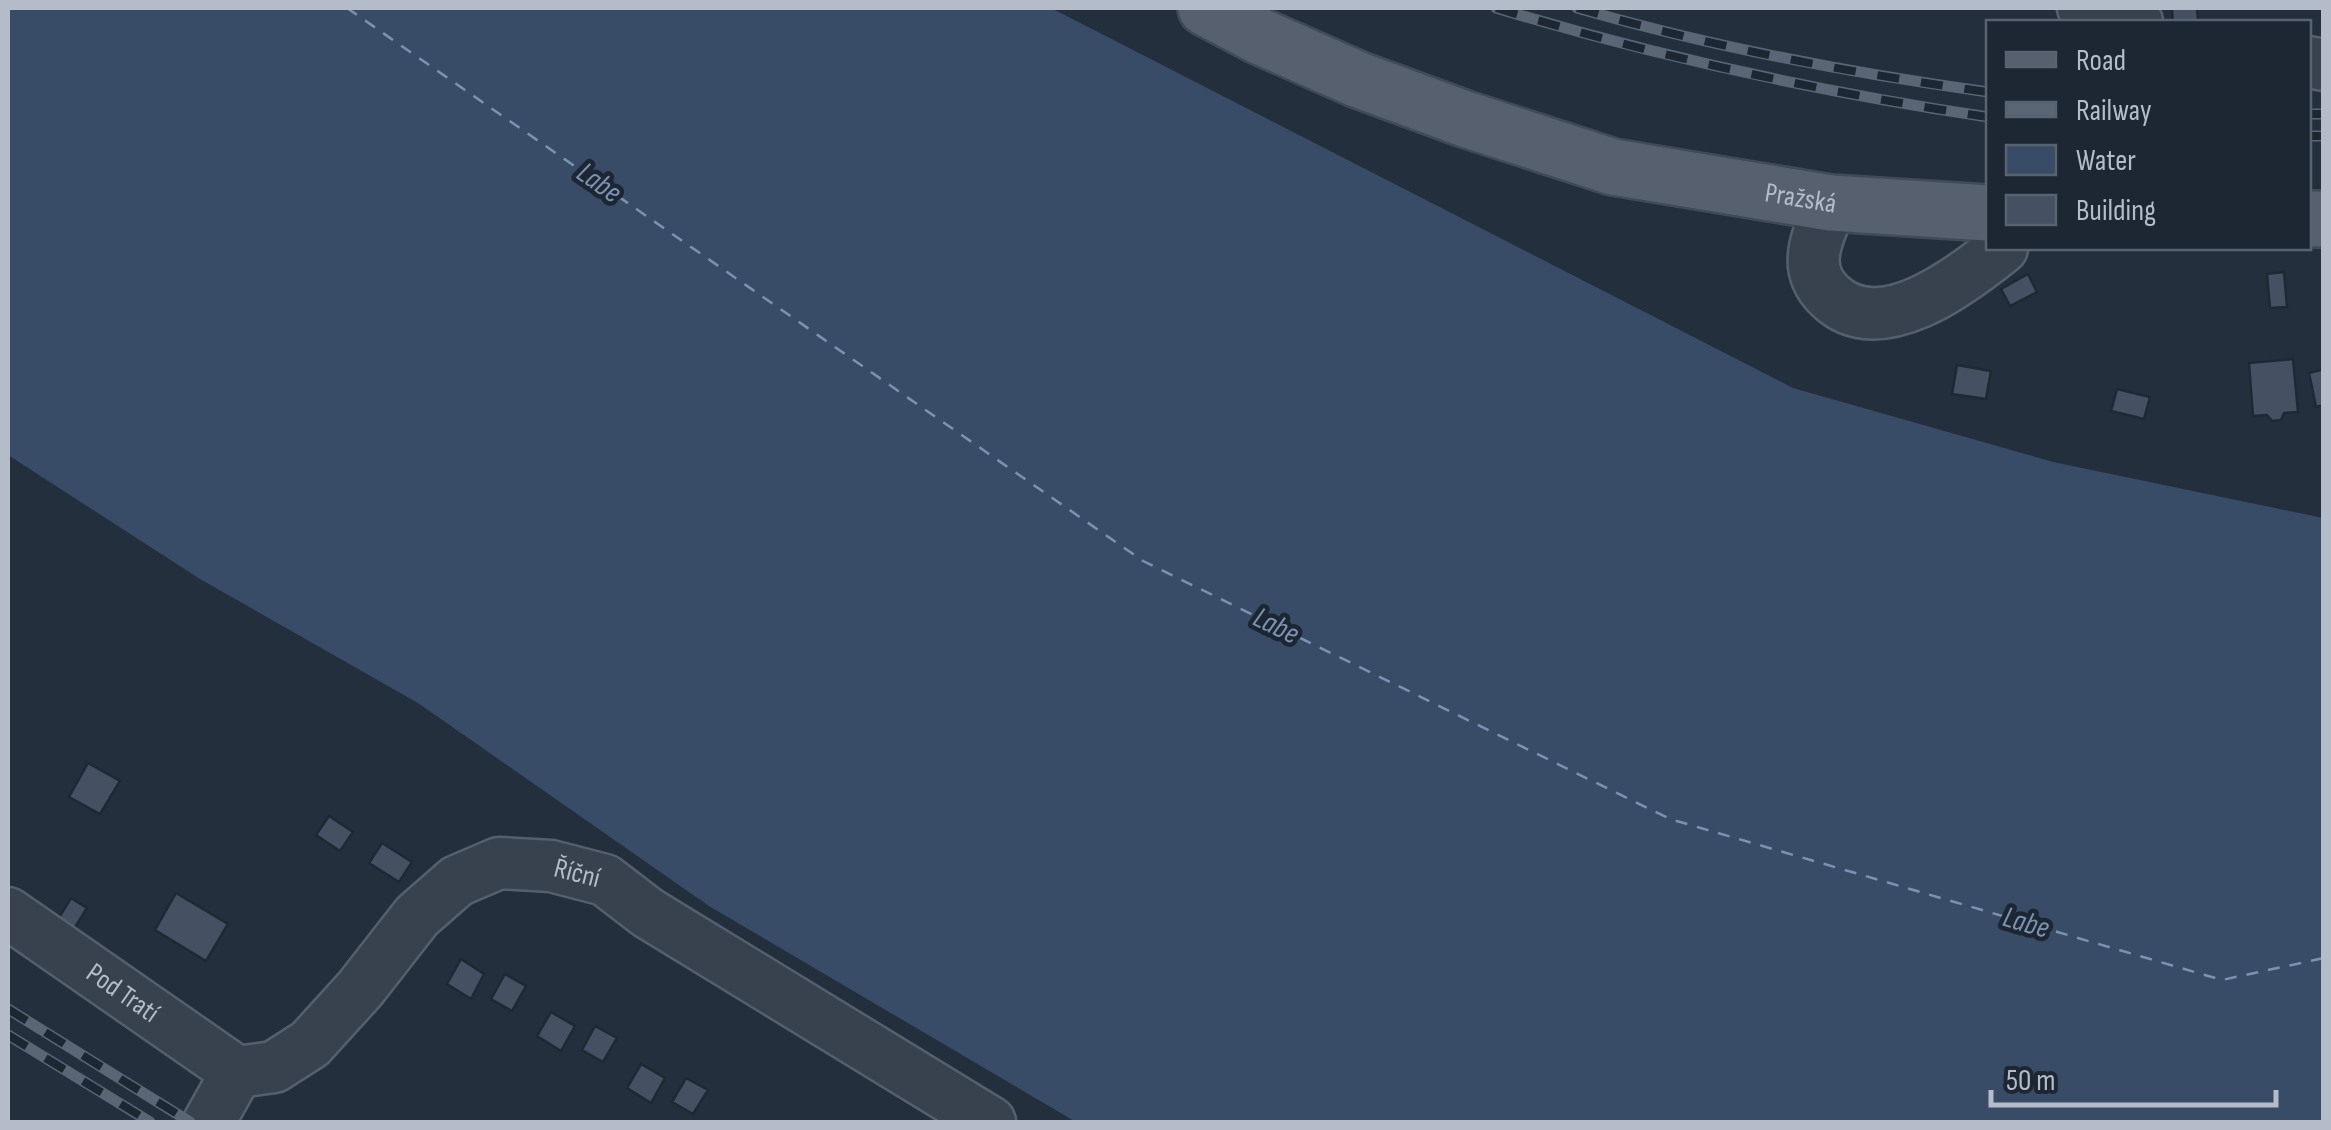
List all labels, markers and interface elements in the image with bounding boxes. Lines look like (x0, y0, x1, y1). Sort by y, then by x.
legend (1986, 20, 2311, 250)
text: Road (2076, 43, 2126, 79)
text: Railway (2076, 93, 2152, 129)
text: Water (2076, 143, 2136, 179)
water label: Labe (570, 155, 629, 211)
street label: Pražská (1763, 176, 1839, 220)
text: Building (2076, 193, 2156, 229)
water label: Labe (1247, 600, 1305, 653)
street label: Říční (551, 851, 605, 895)
water label: Labe (1999, 899, 2054, 947)
street label: Pod Tratí (80, 956, 166, 1030)
scale bar (1991, 1045, 2276, 1107)
text: 50 m (2006, 1063, 2055, 1099)

